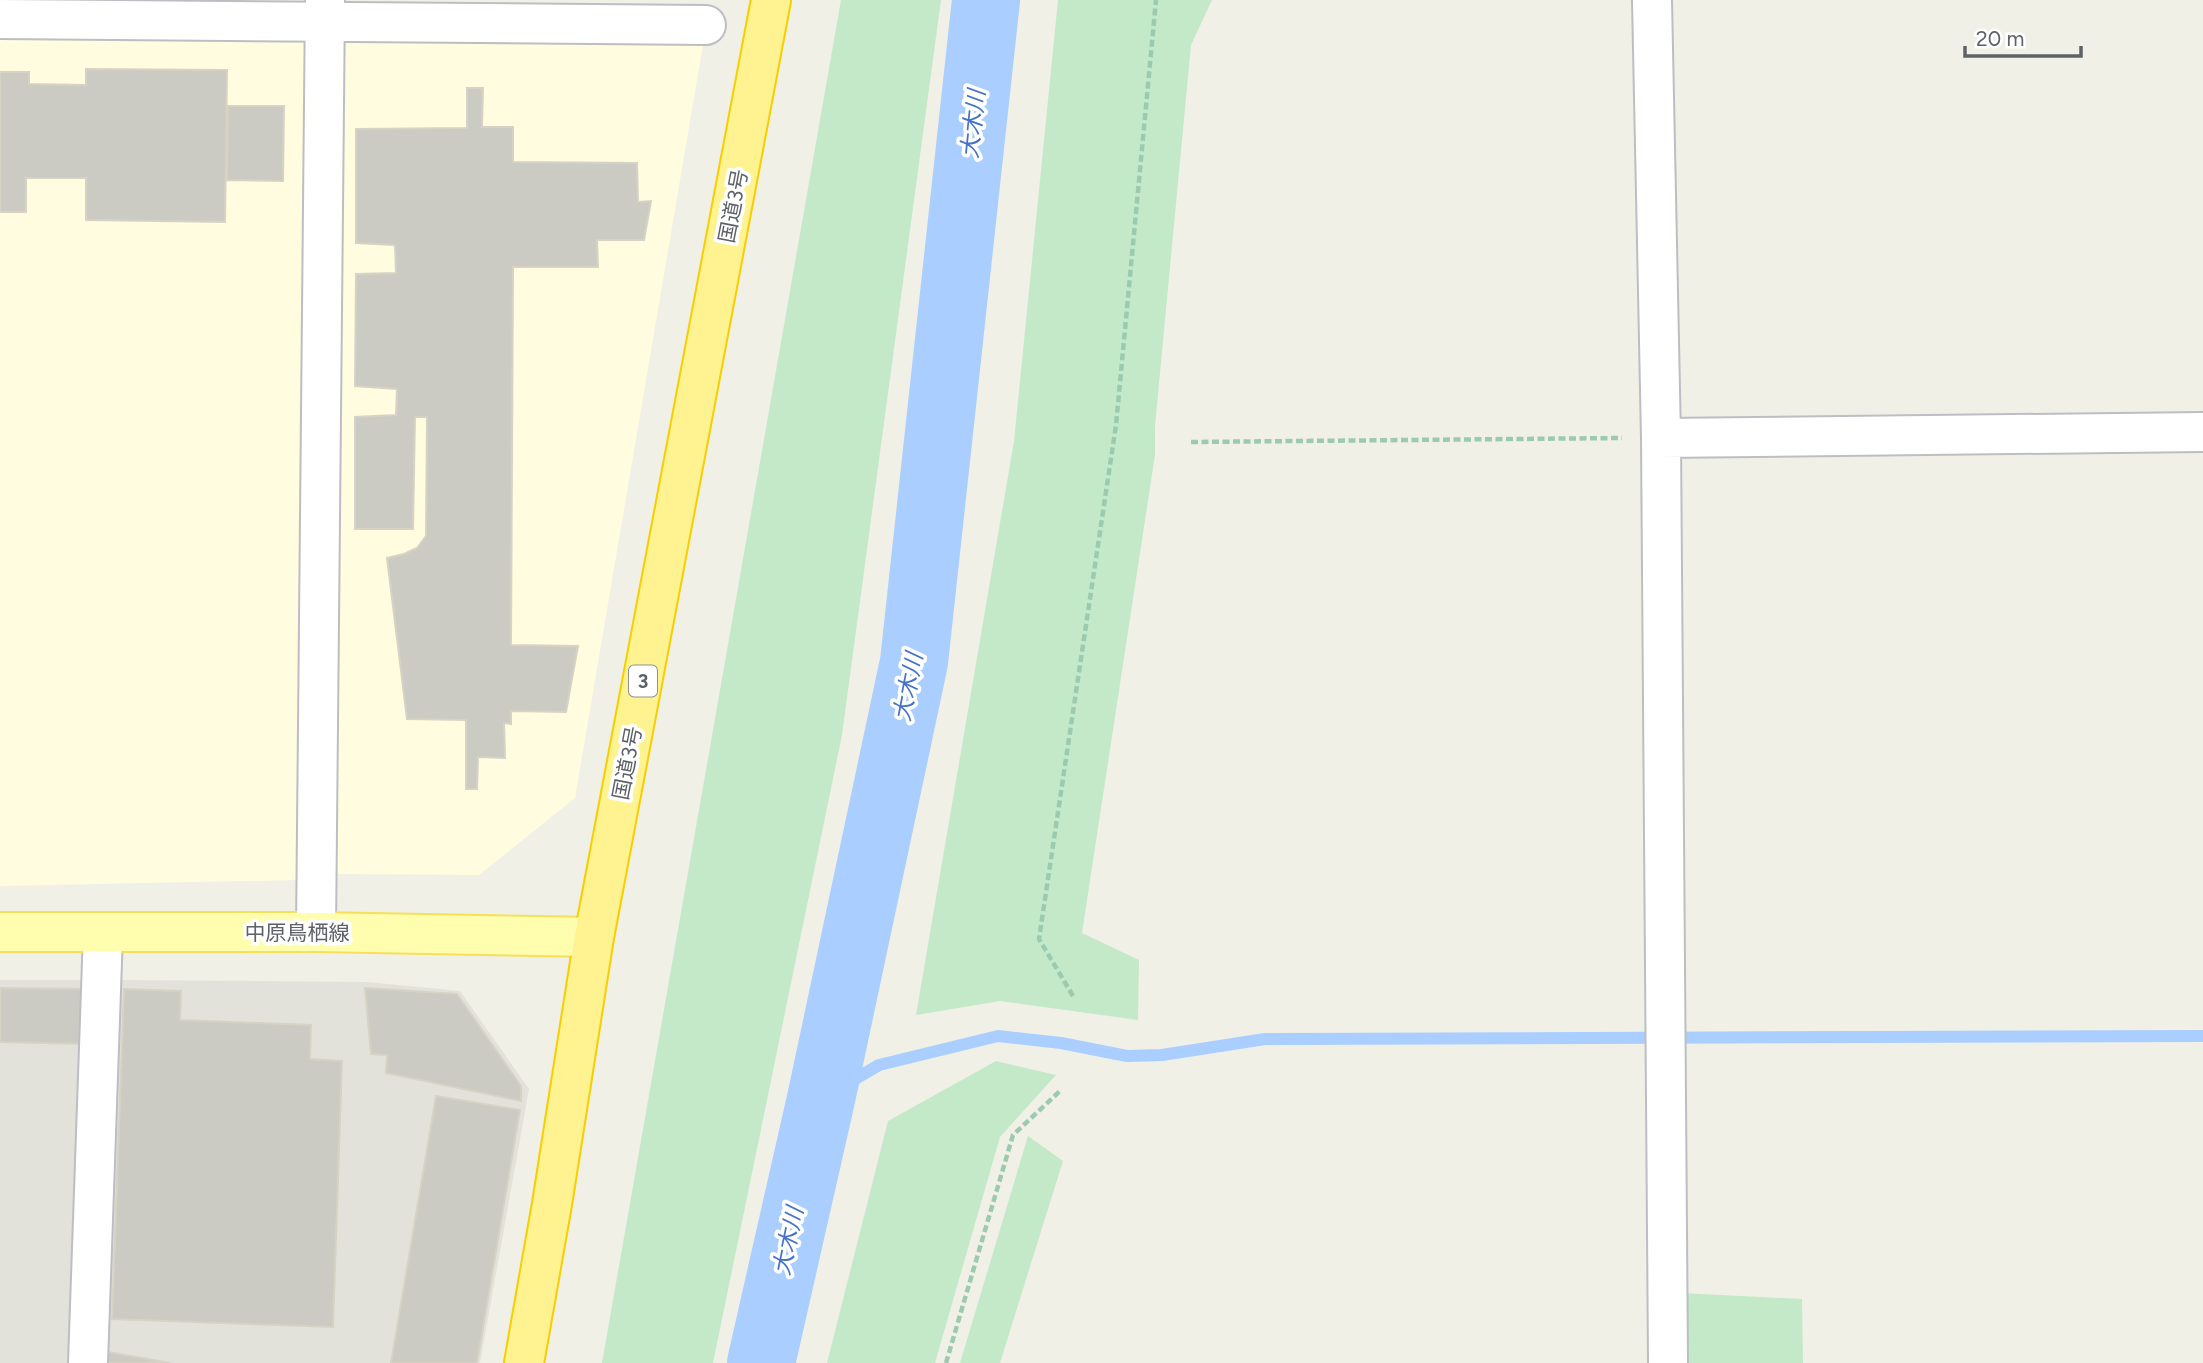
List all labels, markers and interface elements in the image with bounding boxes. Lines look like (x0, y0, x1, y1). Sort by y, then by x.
scale bar (1965, 14, 2080, 58)
text: 20 m (1976, 26, 2024, 51)
water label: 大木川 (955, 85, 991, 160)
street label: 国道3号 (714, 167, 752, 245)
water label: 大木川 (888, 648, 929, 724)
road number: 3 (629, 666, 657, 696)
street label: 国道3号 (608, 724, 646, 802)
street label: 中原鳥栖線 (245, 920, 350, 945)
water label: 大木川 (767, 1201, 809, 1278)

